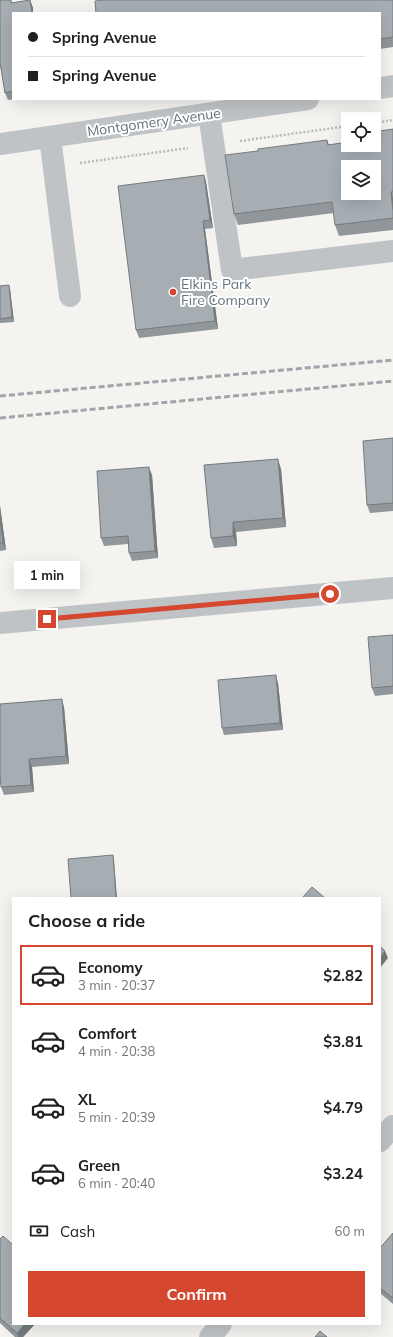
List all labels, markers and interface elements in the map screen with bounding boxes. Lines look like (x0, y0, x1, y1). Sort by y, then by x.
text: Spring Avenue (52, 28, 157, 47)
text: Spring Avenue (52, 66, 157, 85)
street label: Montgomery Avenue (86, 104, 222, 140)
map controls (341, 112, 381, 200)
button: locate (341, 112, 381, 152)
button: layers (341, 160, 381, 200)
place label: Elkins Park Fire Company (181, 275, 271, 309)
marker: Elkins Park Fire Company (168, 287, 178, 297)
callout: 1 min (14, 561, 80, 589)
text: 1 min (30, 567, 64, 583)
route start (321, 585, 339, 603)
route end (38, 610, 56, 628)
text: Choose a ride (28, 909, 145, 932)
icon: car (30, 957, 66, 993)
text: Economy (78, 958, 143, 977)
text: $2.82 (323, 966, 363, 985)
text: 3 min · 20:37 (78, 977, 155, 993)
icon: car (30, 1023, 66, 1059)
text: Comfort (78, 1024, 136, 1043)
text: $3.81 (323, 1032, 363, 1051)
text: 4 min · 20:38 (78, 1043, 155, 1059)
icon: car (30, 1089, 66, 1125)
text: XL (78, 1090, 96, 1109)
text: $4.79 (323, 1098, 363, 1117)
text: 5 min · 20:39 (78, 1109, 155, 1125)
icon: car (30, 1155, 66, 1191)
text: Green (78, 1156, 120, 1175)
text: $3.24 (323, 1164, 363, 1183)
text: 6 min · 20:40 (78, 1175, 155, 1191)
icon: cash (28, 1220, 50, 1242)
text: Cash (60, 1222, 95, 1241)
text: 60 m (335, 1223, 365, 1239)
button: Confirm (28, 1271, 365, 1317)

